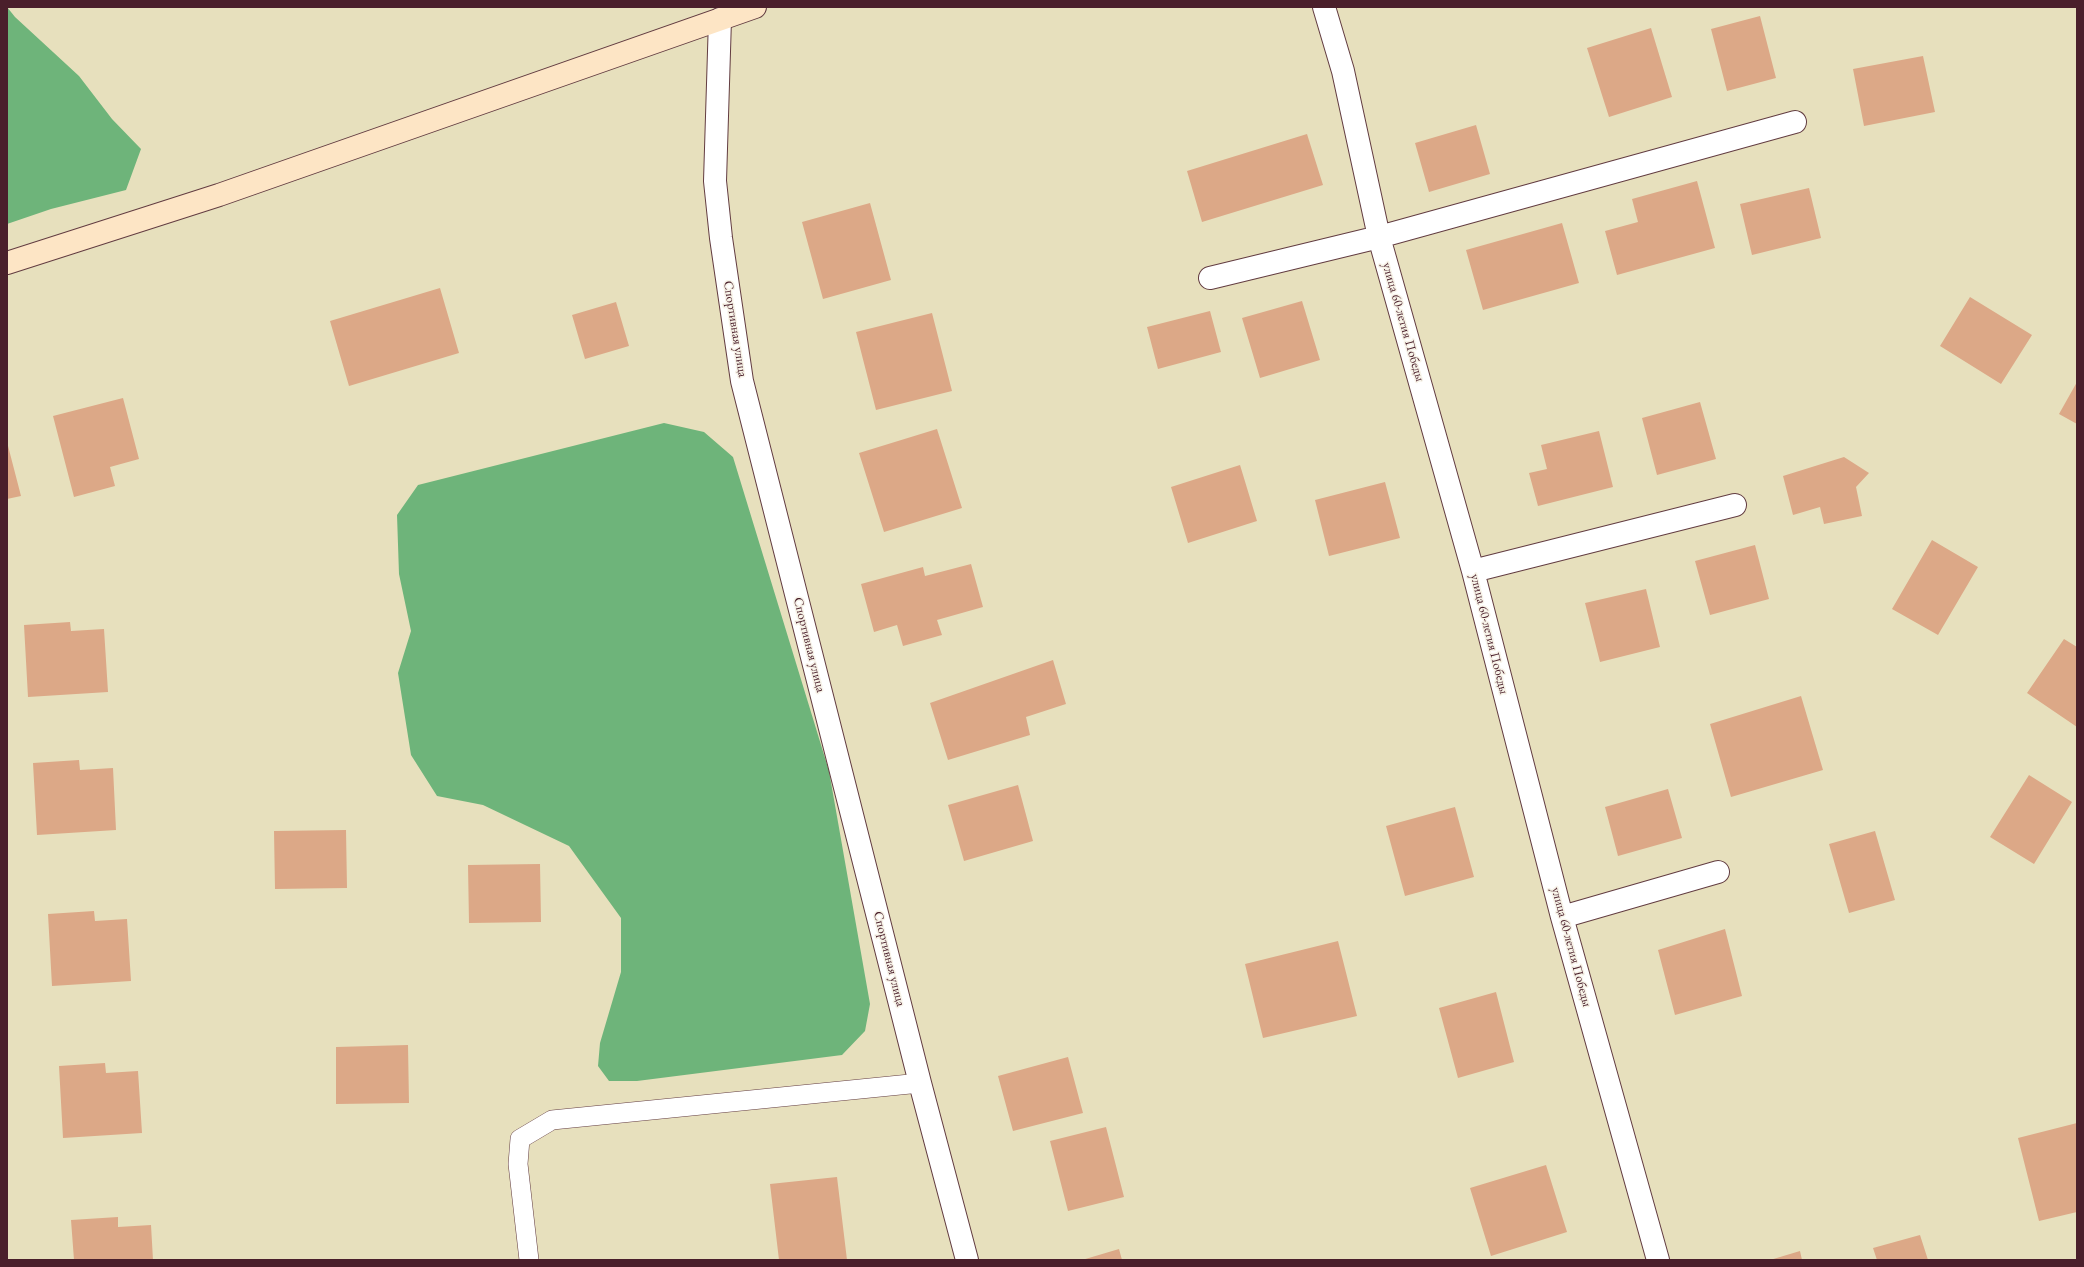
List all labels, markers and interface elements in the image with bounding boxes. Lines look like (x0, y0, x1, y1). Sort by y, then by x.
street label: улица 60-летия Победы (1379, 261, 1427, 383)
street label: Спортивная улица (720, 280, 750, 378)
street label: улица 60-летия Победы (1467, 572, 1511, 696)
street label: Спортивная улица (790, 596, 828, 694)
street label: улица 60-летия Победы (1548, 885, 1594, 1009)
street label: Спортивная улица (870, 910, 908, 1008)

